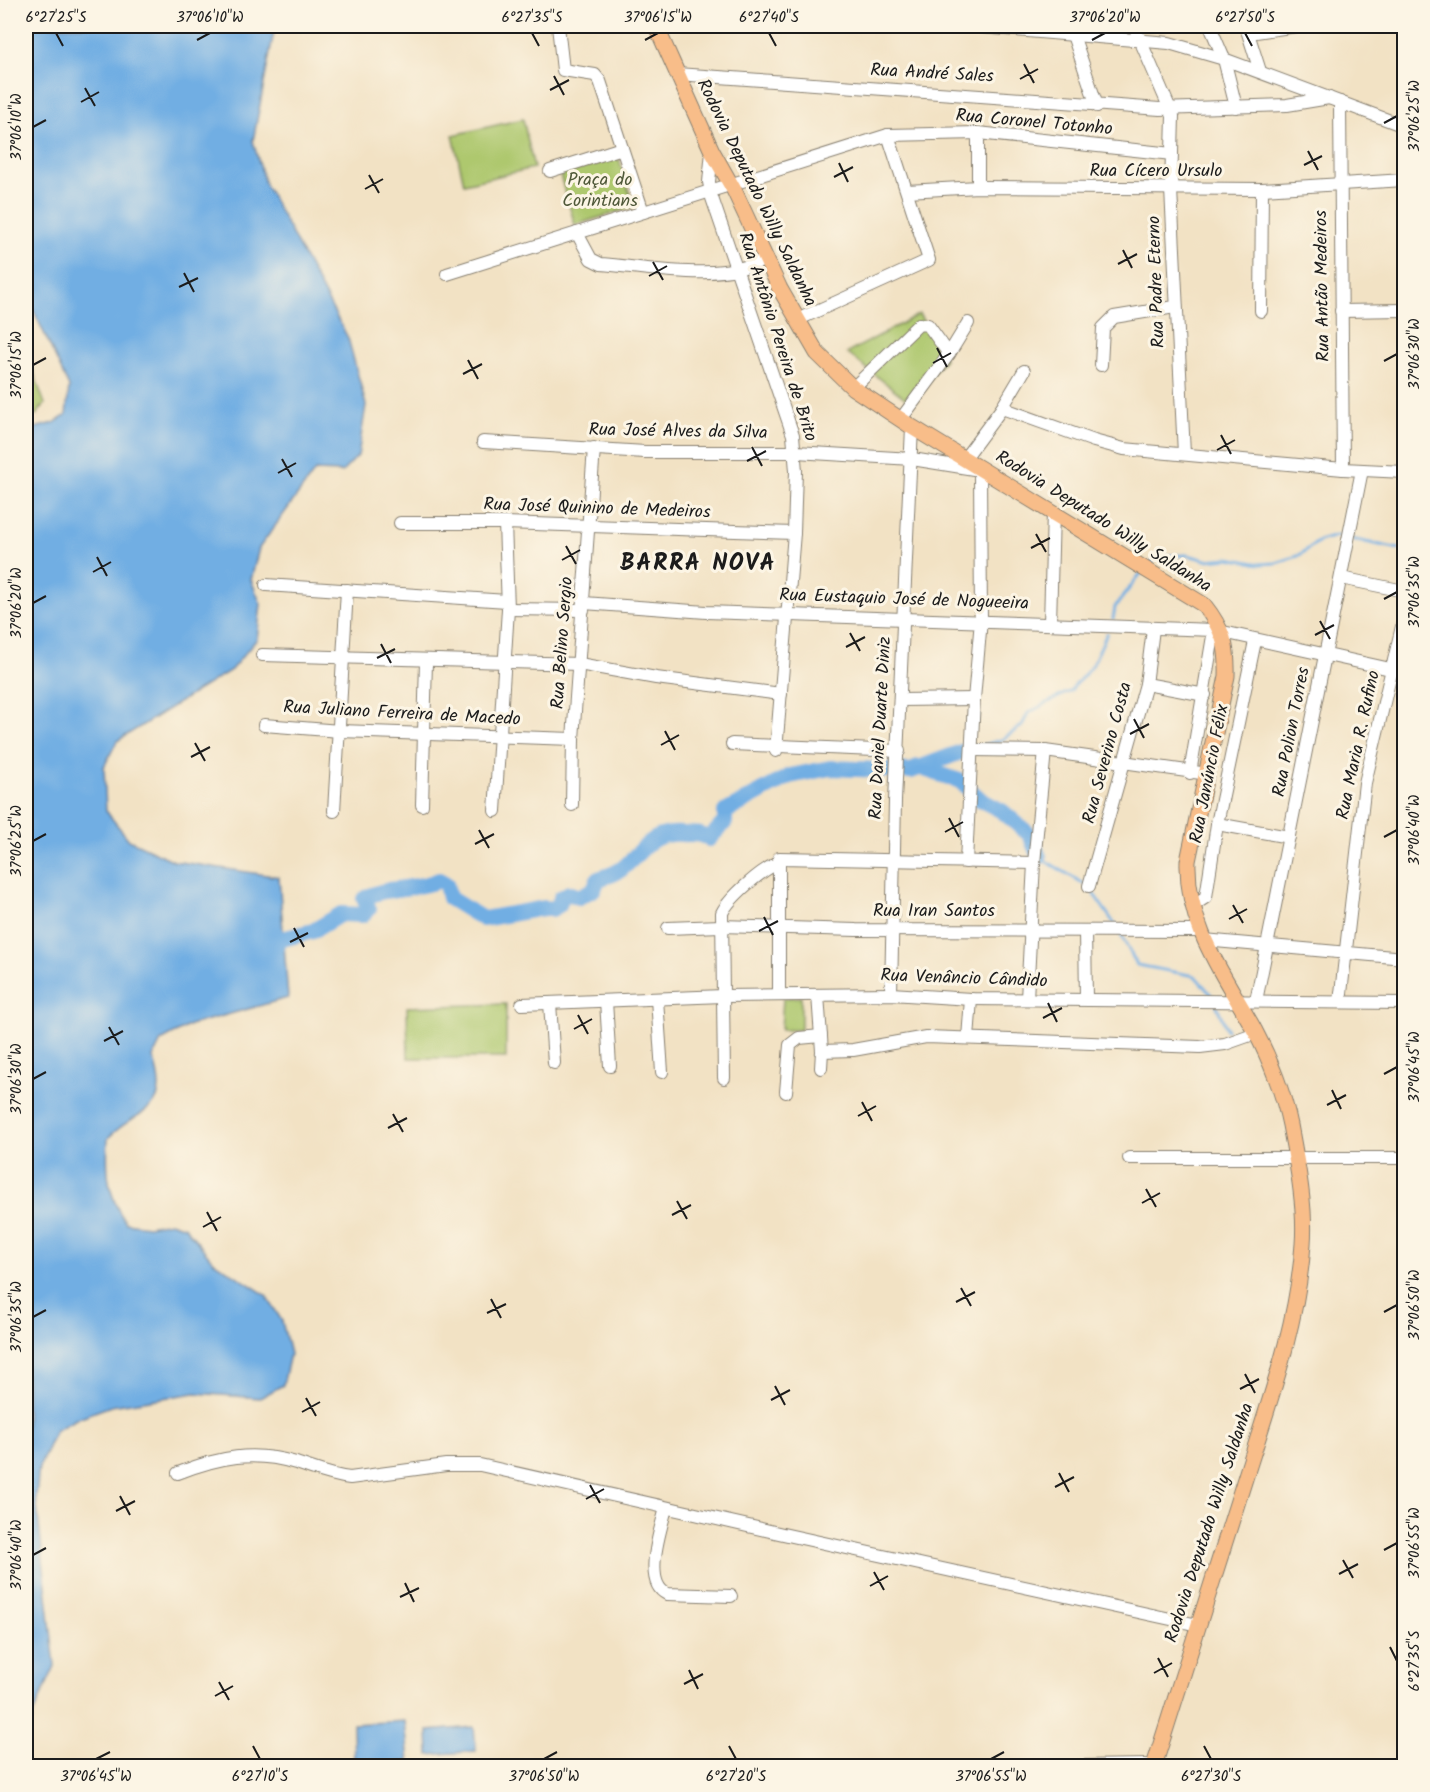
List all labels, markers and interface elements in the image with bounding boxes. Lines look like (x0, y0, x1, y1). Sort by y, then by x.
text: 6°27'25"S (26, 6, 86, 30)
text: 37°06'10"W (176, 6, 244, 30)
text: 6°27'35"S (502, 6, 562, 30)
text: 37°06'15"W (624, 6, 692, 30)
text: 6°27'40"S (739, 6, 799, 30)
text: 37°06'20"W (1069, 6, 1141, 30)
text: 6°27'50"S (1215, 6, 1275, 30)
street label: Rua André Sales (870, 56, 995, 92)
street label: Rodovia Deputado Willy Saldanha (688, 74, 824, 312)
text: 37°06'25"W (1403, 80, 1427, 152)
text: 37°06'10"W (5, 93, 29, 161)
street label: Rua Coronel Totonho (954, 102, 1114, 144)
street label: Rua Cícero Ursulo (1090, 157, 1222, 186)
park label: Praça do Corintians (562, 166, 638, 216)
street label: Rua Antão Medeiros (1307, 210, 1339, 362)
street label: Rua Padre Eterno (1140, 215, 1174, 349)
street label: Rua Antônio Pereira de Brito (729, 229, 825, 445)
text: 37°06'30"W (1403, 318, 1427, 390)
text: 37°06'15"W (5, 331, 29, 399)
street label: Rua José Alves da Silva (588, 416, 768, 448)
street label: Rodovia Deputado Willy Saldanha (989, 443, 1217, 601)
street label: Rua José Quinino de Medeiros (483, 491, 711, 527)
district label: BARRA NOVA (620, 544, 776, 583)
text: 37°06'35"W (1403, 556, 1427, 628)
text: 37°06'20"W (5, 567, 29, 639)
street label: Rua Belino Sergio (544, 576, 582, 710)
street label: Rua Eustaquio José de Nogueeira (779, 581, 1029, 619)
street label: Rua Daniel Duarte Diniz (862, 636, 900, 820)
street label: Rua Polion Torres (1265, 664, 1319, 800)
street label: Rua Maria R. Rufino (1329, 668, 1389, 822)
street label: Rua Severino Costa (1075, 679, 1141, 827)
street label: Rua Juliano Ferreira de Macedo (283, 693, 521, 735)
street label: Rua Janúncio Félix (1182, 702, 1238, 846)
text: 37°06'40"W (1403, 794, 1427, 866)
text: 37°06'25"W (5, 805, 29, 877)
street label: Rua Iran Santos (873, 897, 995, 926)
street label: Rua Venâncio Cândido (880, 962, 1048, 996)
text: 37°06'45"W (1403, 1031, 1427, 1103)
text: 37°06'30"W (5, 1043, 29, 1115)
text: 37°06'50"W (1403, 1269, 1427, 1340)
text: 37°06'35"W (5, 1281, 29, 1353)
street label: Rodovia Deputado Willy Saldanha (1158, 1399, 1262, 1647)
text: 37°06'55"W (1403, 1507, 1427, 1579)
text: 37°06'40"W (5, 1519, 29, 1591)
text: 6°27'35"S (1403, 1631, 1427, 1691)
text: 37°06'45"W (60, 1765, 132, 1789)
text: 6°27'10"S (232, 1765, 288, 1789)
text: 37°06'50"W (509, 1765, 580, 1789)
text: 6°27'20"S (706, 1765, 766, 1789)
text: 37°06'55"W (955, 1765, 1027, 1789)
text: 6°27'30"S (1181, 1765, 1241, 1789)

